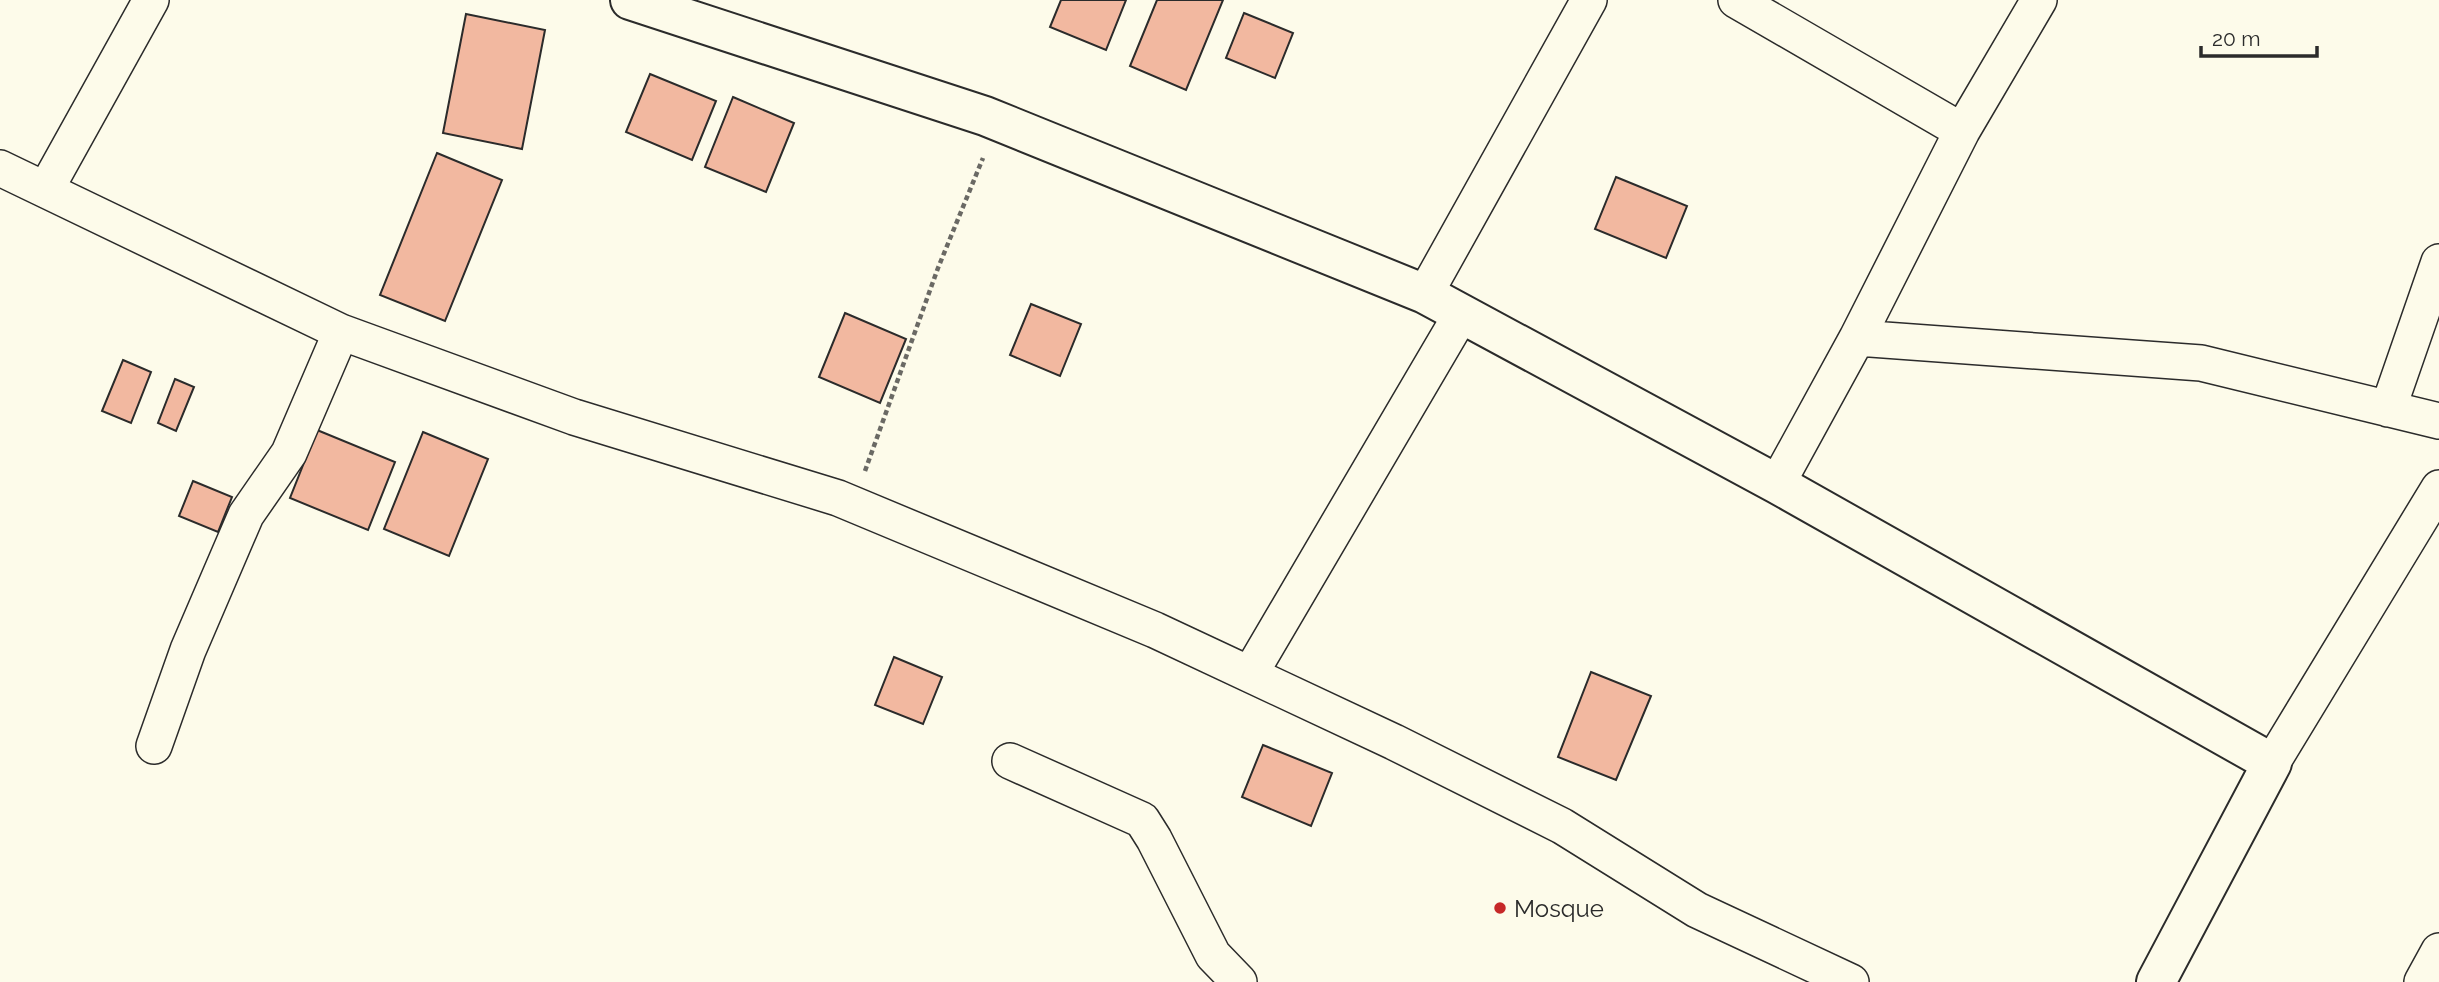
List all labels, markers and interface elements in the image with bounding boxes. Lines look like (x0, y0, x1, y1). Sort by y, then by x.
scale bar (2201, 14, 2316, 58)
text: 20 m (2212, 26, 2260, 51)
place label: Mosque (1514, 894, 1604, 923)
marker: Mosque (1492, 900, 1508, 916)

